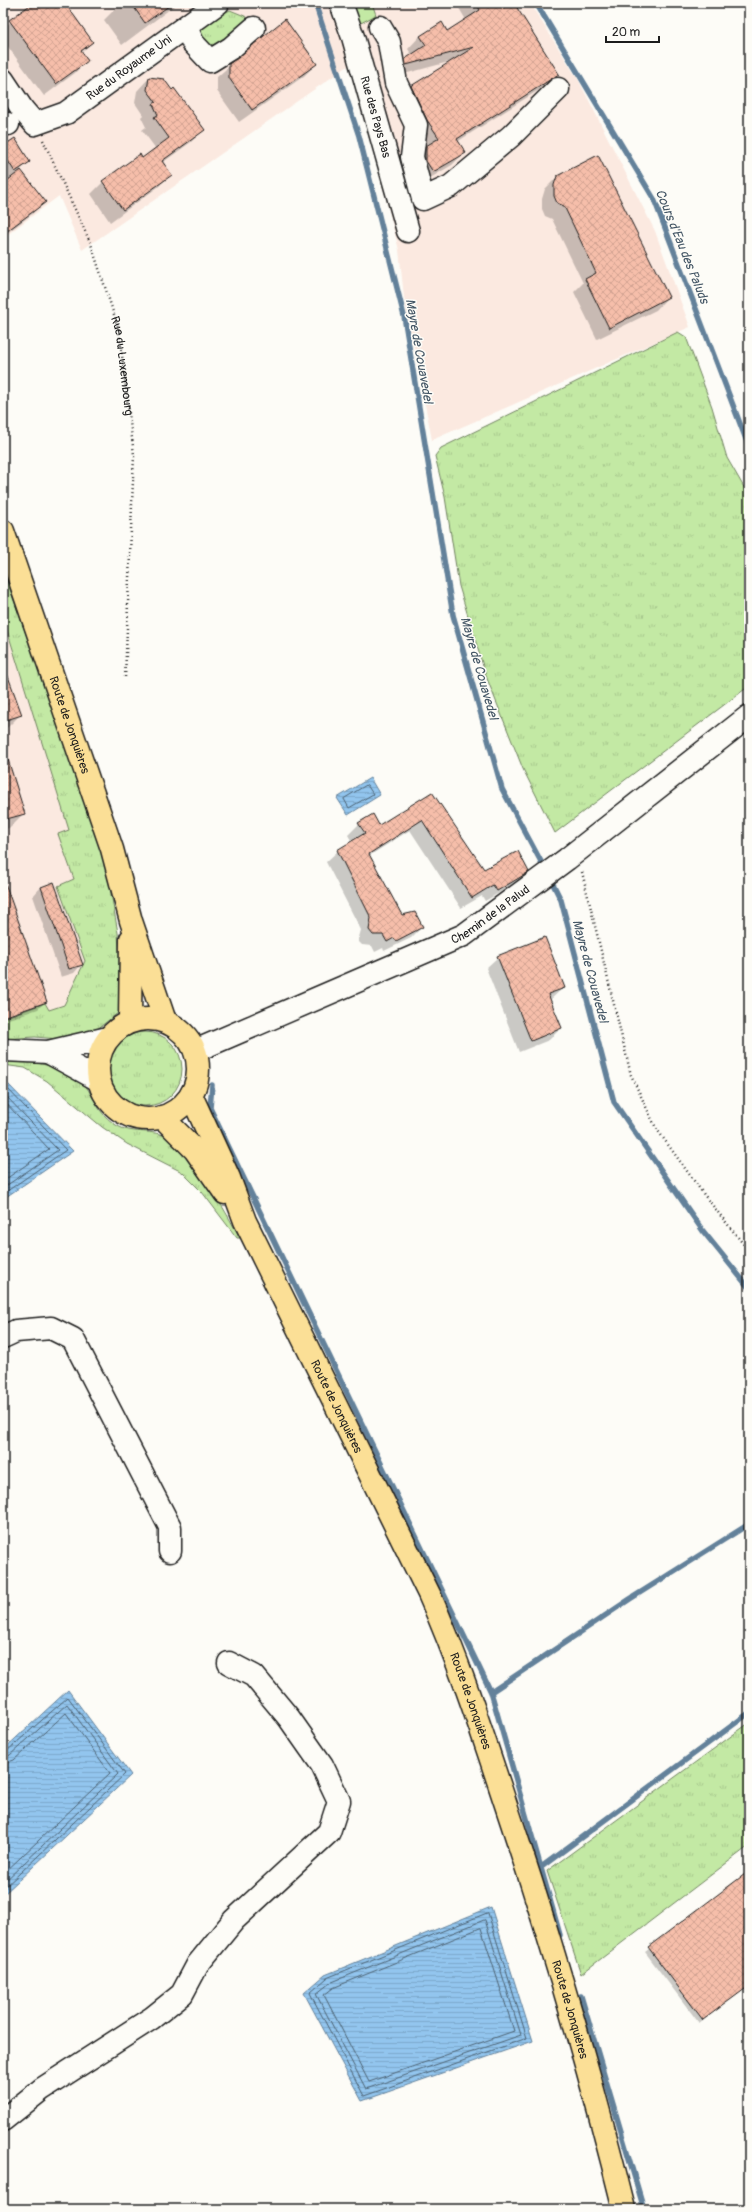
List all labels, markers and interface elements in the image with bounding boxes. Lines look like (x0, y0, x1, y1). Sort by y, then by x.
scale bar (606, 18, 659, 44)
text: 20 m (612, 25, 641, 40)
street label: Rue du Royaume Uni (84, 32, 175, 104)
street label: Rue des Pays Bas (356, 74, 394, 160)
water label: Cours d'Eau des Paluds (652, 187, 713, 308)
water label: Mayre de Couavedel (402, 298, 436, 407)
street label: Rue du Luxembourg (107, 314, 136, 416)
water label: Mayre de Couavedel (457, 615, 502, 723)
street label: Route de Jonquières (45, 674, 93, 776)
street label: Chemin de la Palud (449, 882, 533, 948)
water label: Mayre de Couavedel (569, 918, 612, 1026)
street label: Route de Jonquières (307, 1358, 366, 1456)
street label: Route de Jonquières (446, 1651, 494, 1752)
street label: Route de Jonquières (548, 1959, 591, 2061)

